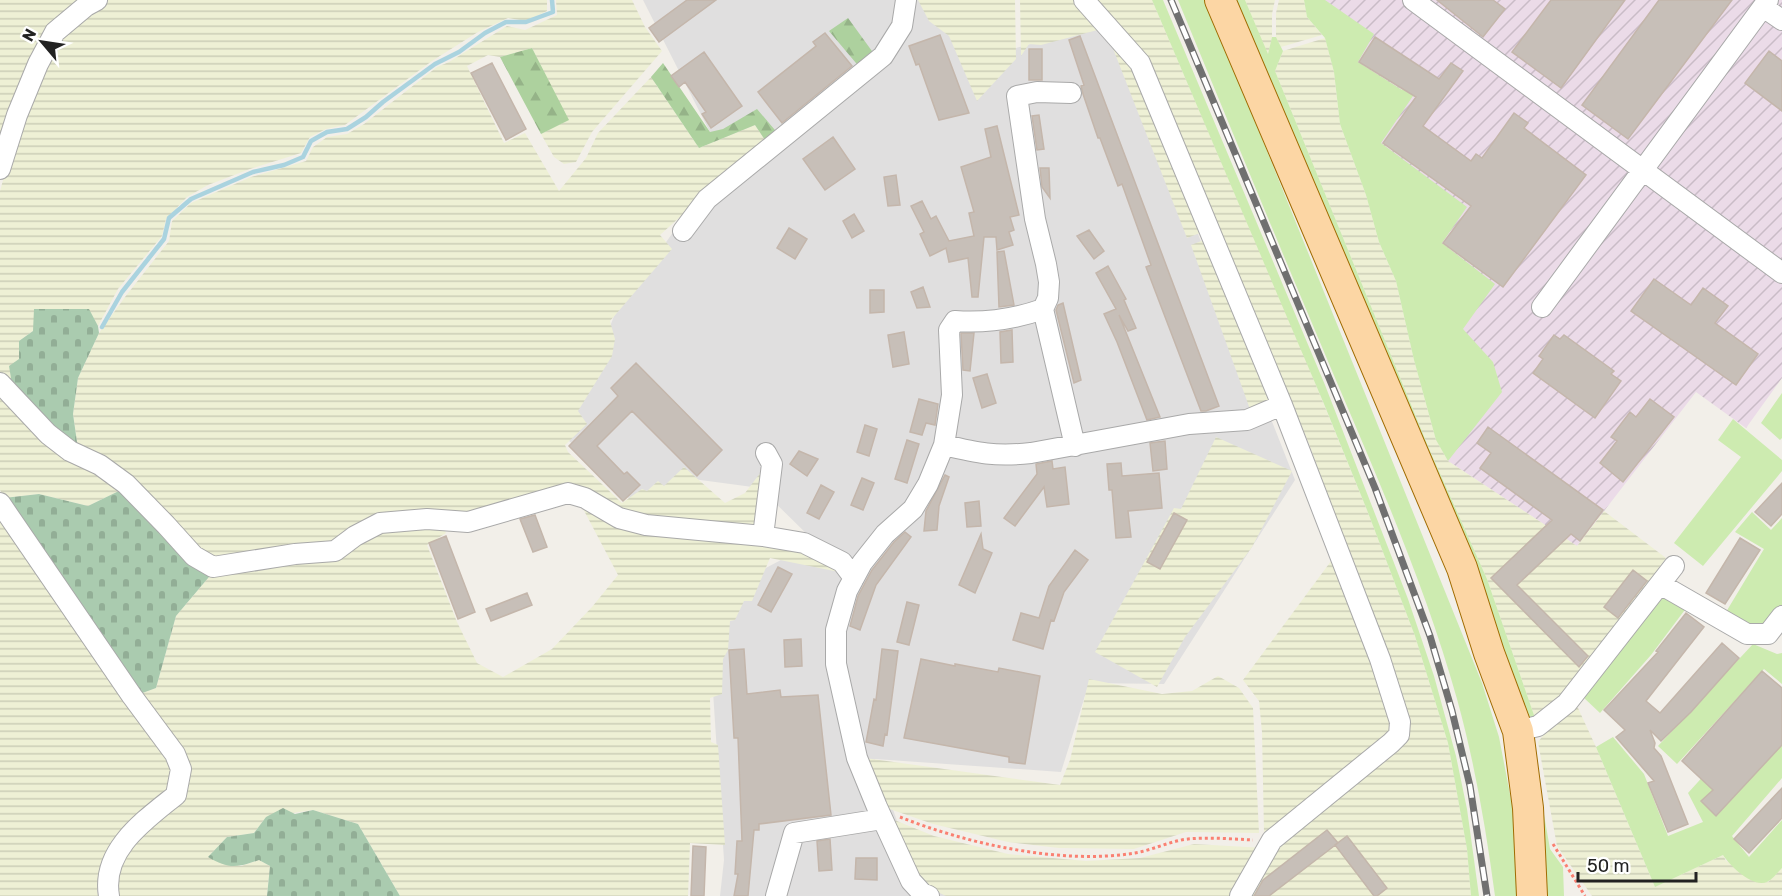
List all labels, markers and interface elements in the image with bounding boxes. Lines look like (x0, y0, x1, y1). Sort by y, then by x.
north arrow (12, 12, 72, 72)
text: N (18, 25, 40, 45)
scale bar (1578, 845, 1696, 883)
text: 50 m (1587, 855, 1630, 877)

